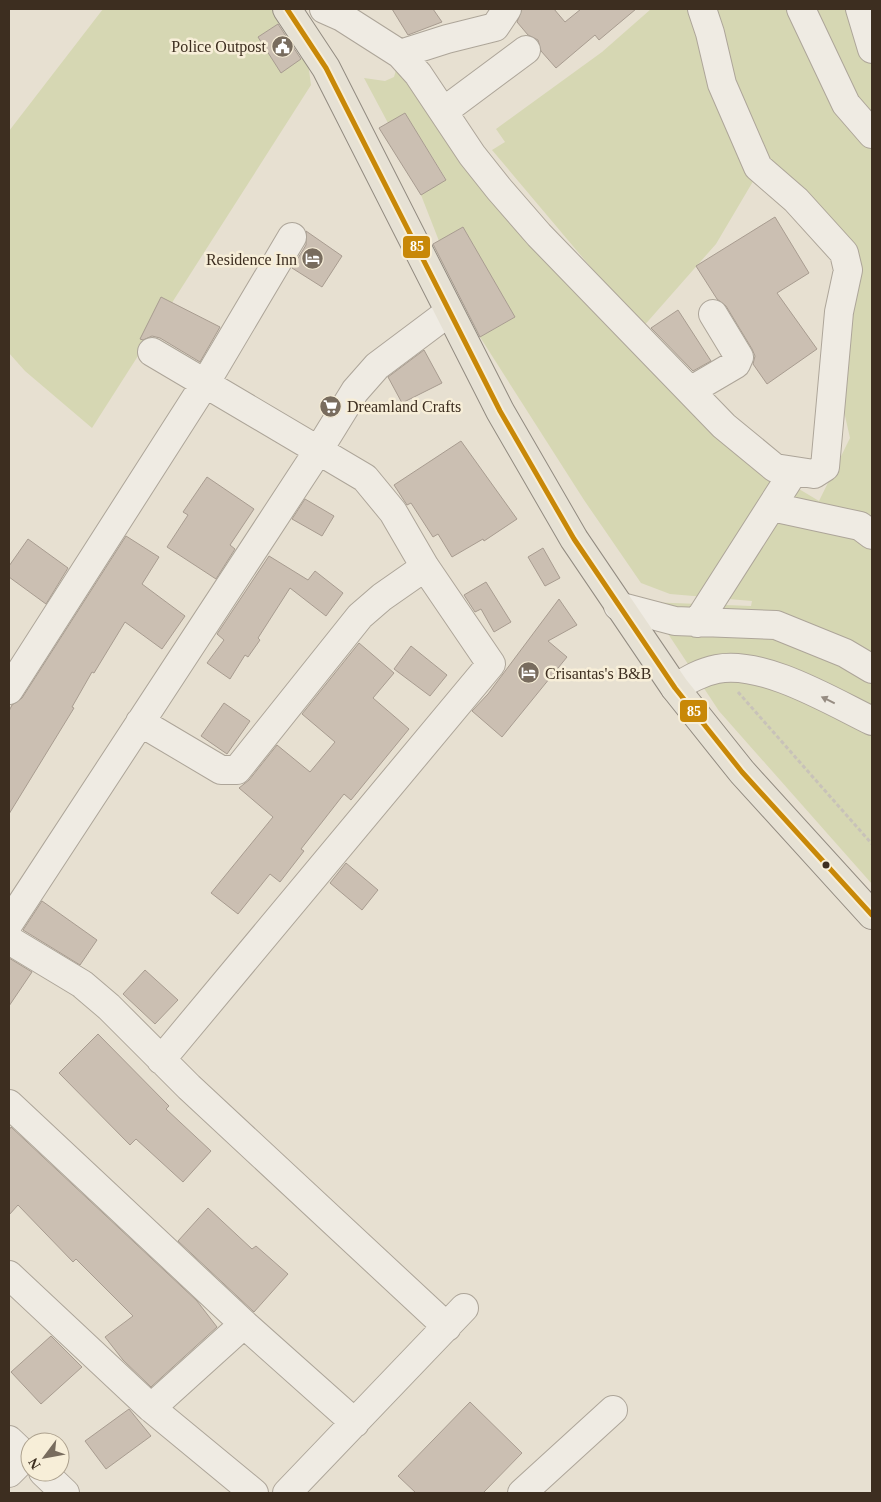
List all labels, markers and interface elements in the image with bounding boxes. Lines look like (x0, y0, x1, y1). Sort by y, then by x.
public building icon: Police Outpost (270, 34, 294, 58)
place label: Police Outpost (171, 38, 267, 56)
line badge: 85 (402, 235, 431, 259)
text: 85 (410, 239, 424, 254)
hotel icon: Residence Inn (301, 247, 325, 271)
place label: Residence Inn (206, 251, 297, 268)
supermarket icon: Dreamland Crafts (319, 394, 343, 418)
place label: Dreamland Crafts (347, 398, 461, 415)
hotel icon: Crisantas's B&B (517, 661, 541, 685)
place label: Crisantas's B&B (545, 665, 651, 682)
one-way arrow (821, 695, 836, 704)
line badge: 85 (679, 699, 708, 723)
text: 85 (687, 704, 701, 719)
unlabelled marker (821, 860, 831, 870)
north arrow (20, 1432, 70, 1482)
text: N (25, 1455, 43, 1472)

